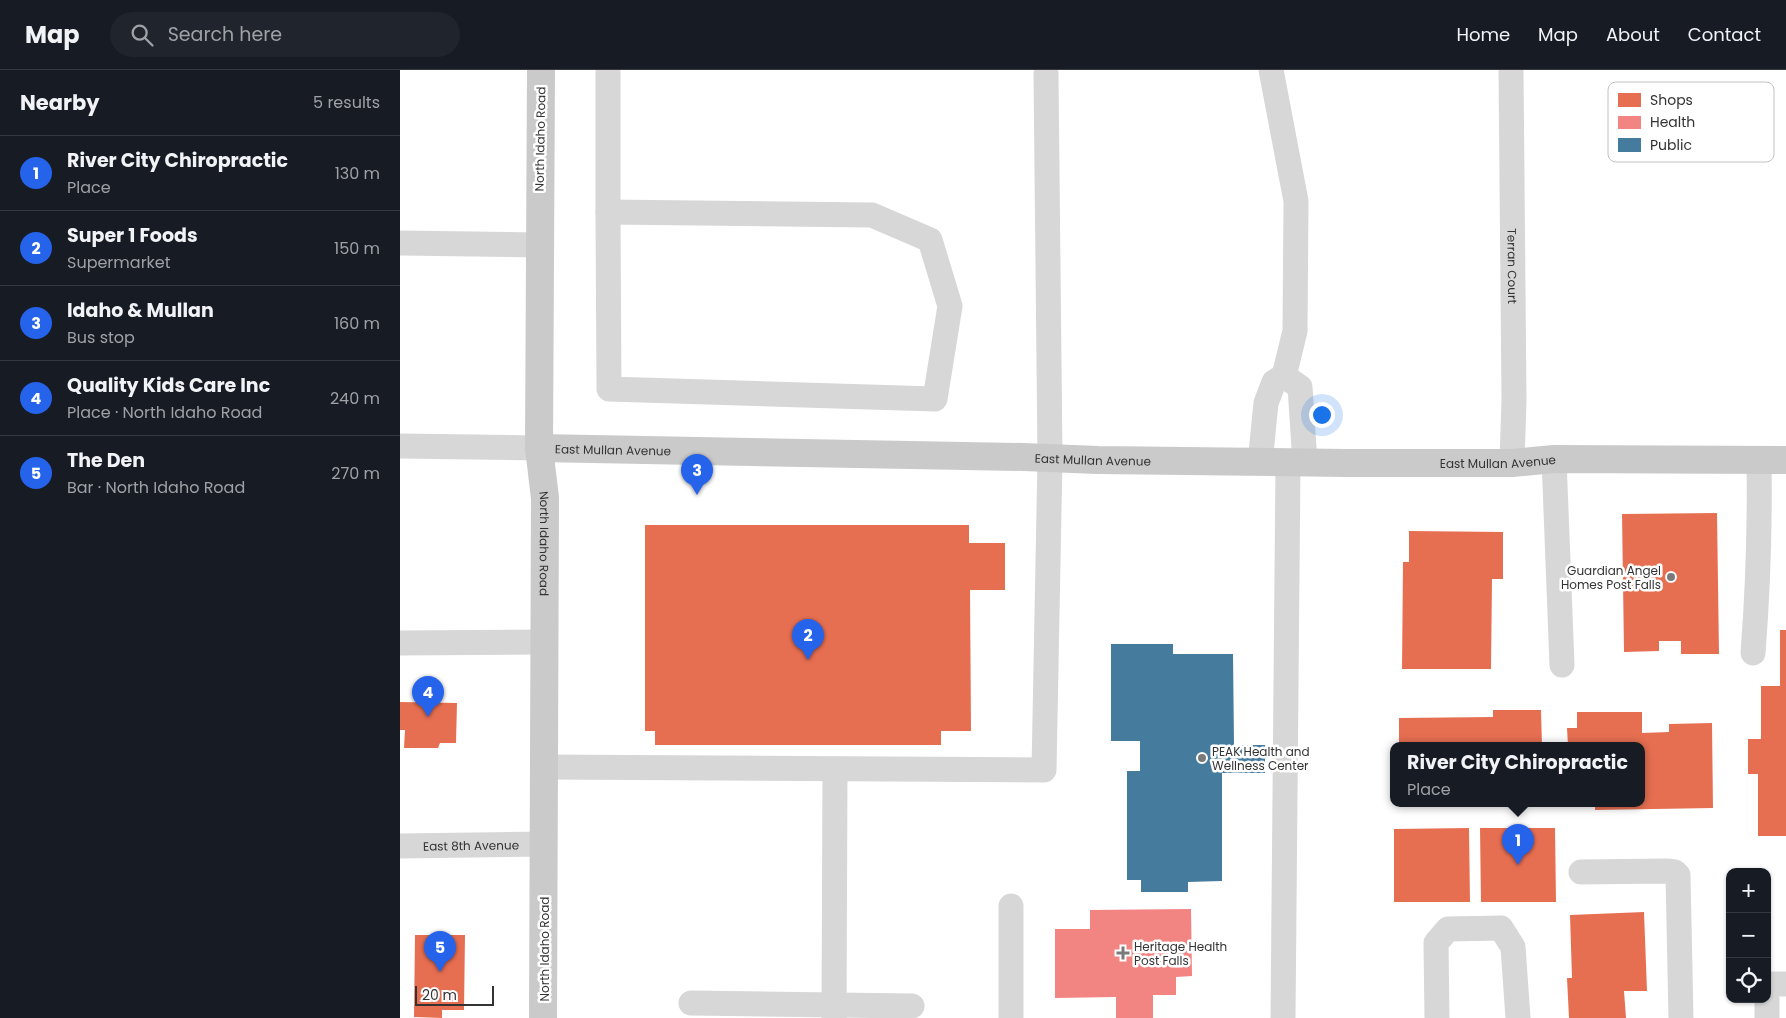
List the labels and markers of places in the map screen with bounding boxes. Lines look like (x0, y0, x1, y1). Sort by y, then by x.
pin: 3 (681, 454, 713, 495)
place label: Guardian Angel Homes Post Falls (1561, 562, 1661, 593)
marker: Guardian Angel Homes Post Falls (1665, 571, 1677, 583)
pin: 2 (792, 619, 824, 660)
pin: 4 (412, 676, 444, 717)
place label: PEAK Health and Wellness Center (1212, 743, 1310, 774)
marker: PEAK Health and Wellness Center (1196, 752, 1208, 764)
pin: 1 (1502, 824, 1534, 865)
pin: 5 (424, 931, 456, 972)
place label: Heritage Health Post Falls (1134, 938, 1227, 969)
marker: Heritage Health Post Falls (1116, 946, 1130, 960)

